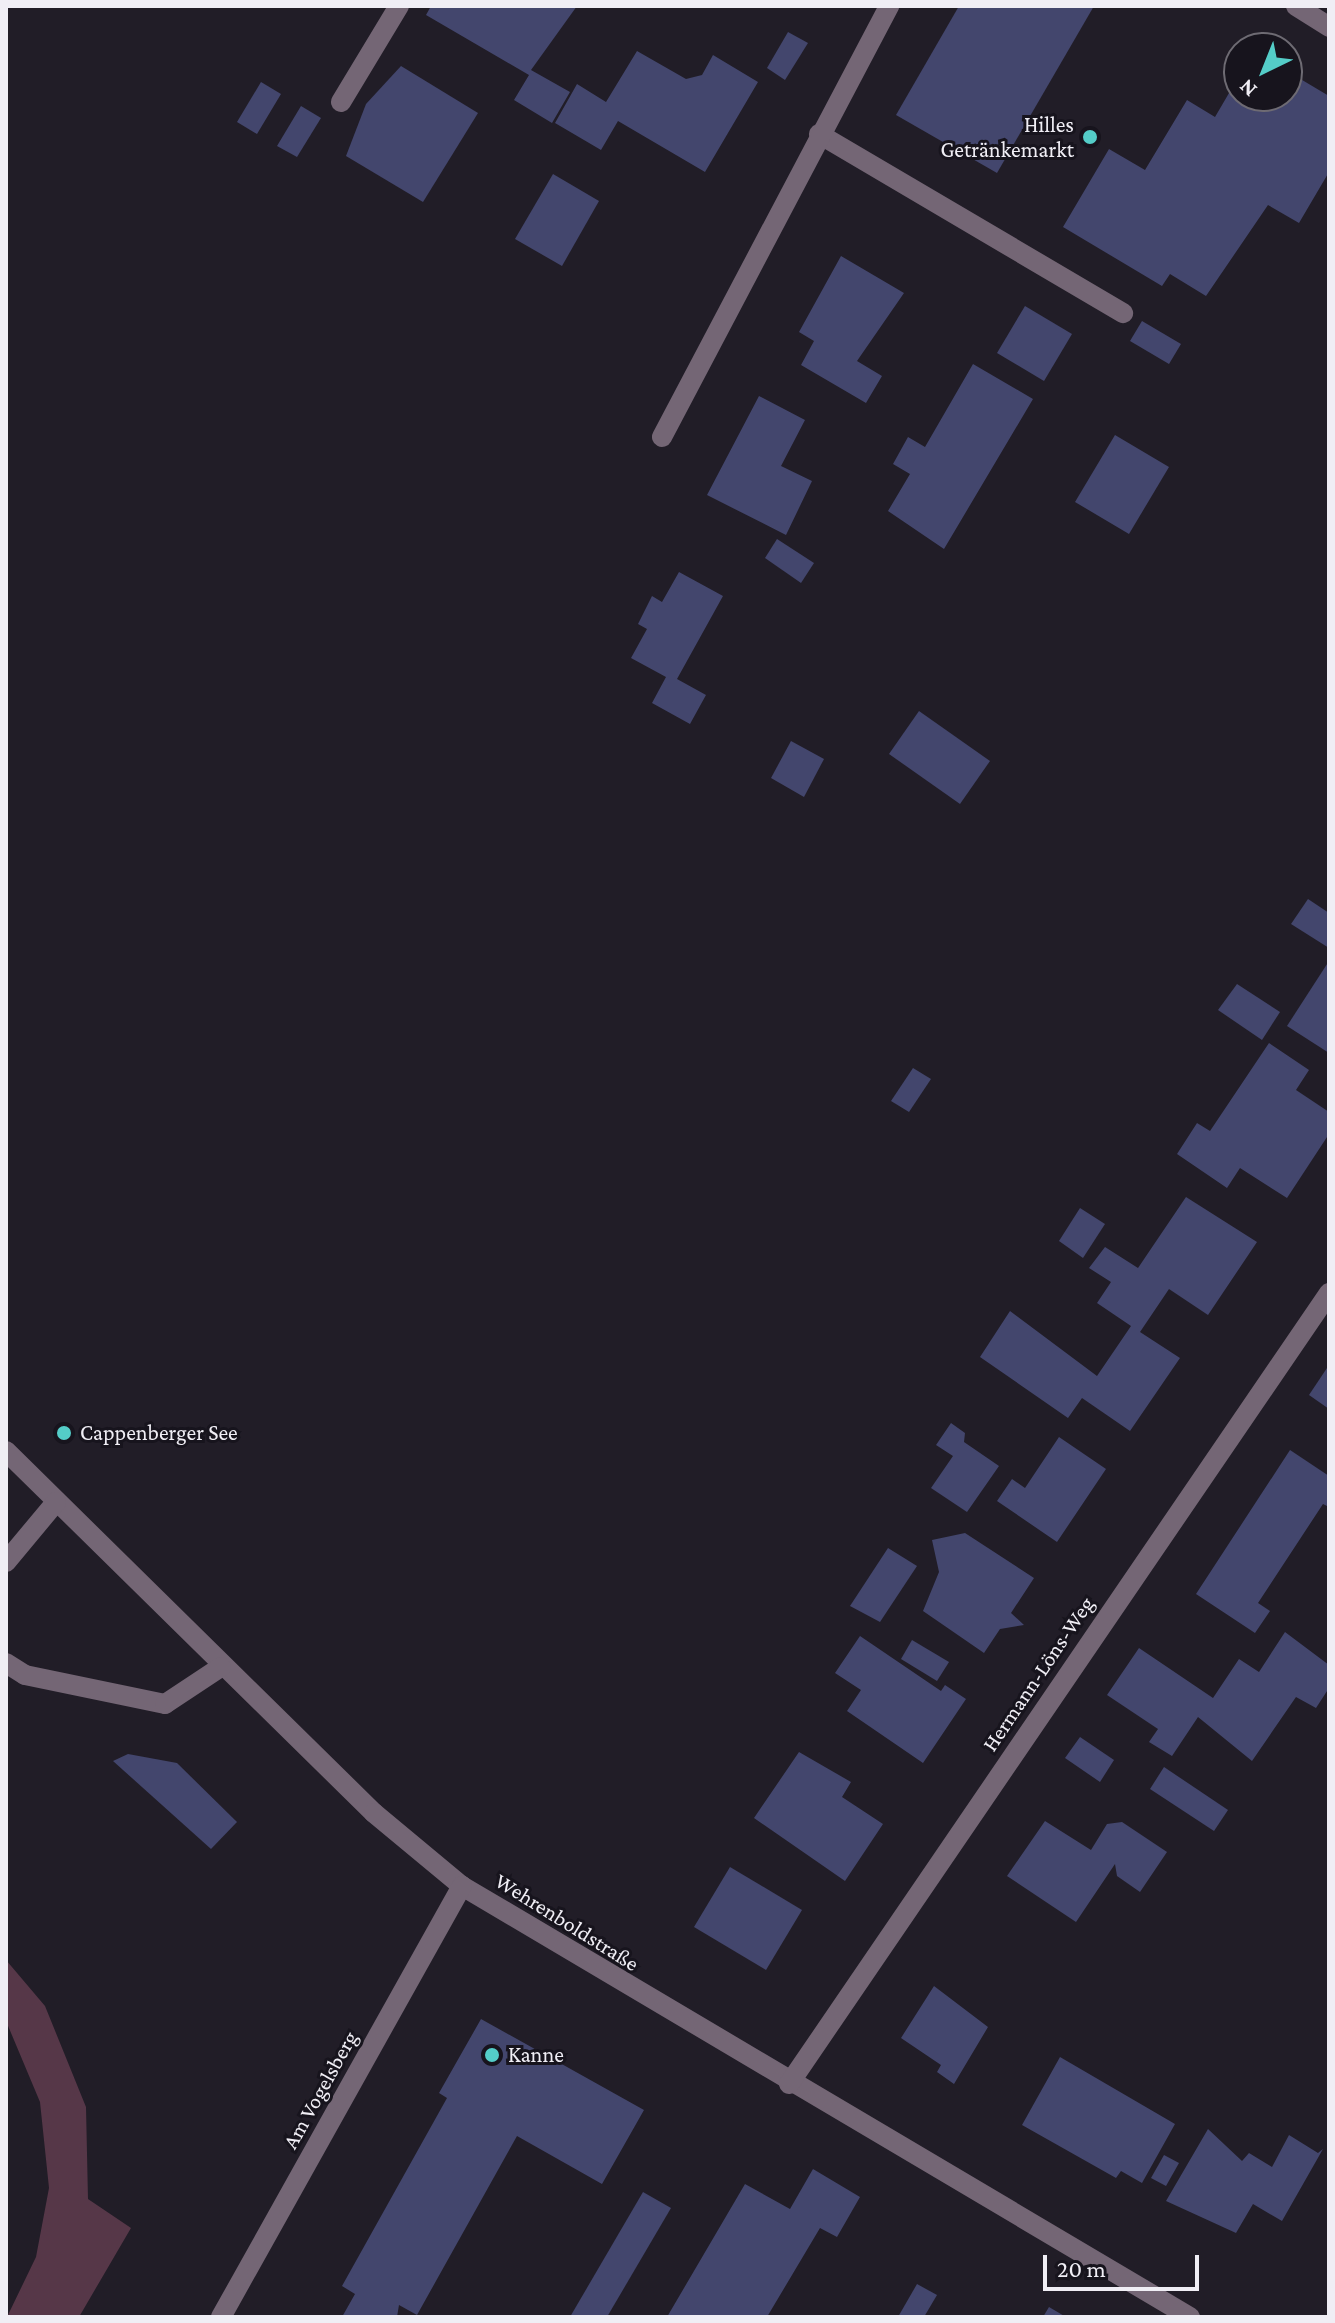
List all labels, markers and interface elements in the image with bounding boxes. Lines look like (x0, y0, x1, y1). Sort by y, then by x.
north arrow (1223, 32, 1303, 112)
text: N (1234, 74, 1262, 103)
place label: Hilles Getränkemarkt (940, 111, 1074, 162)
marker: Hilles Getränkemarkt (1081, 128, 1099, 146)
place label: Cappenberger See (80, 1420, 238, 1446)
marker: Cappenberger See (55, 1424, 73, 1442)
street label: Hermann-Löns-Weg (976, 1592, 1100, 1756)
street label: Wehrenboldstraße (490, 1867, 644, 1977)
street label: Am Vogelsberg (277, 2027, 363, 2153)
place label: Kanne (508, 2042, 564, 2068)
marker: Kanne (483, 2046, 501, 2064)
scale bar (1047, 2239, 1203, 2289)
text: 20 m (1057, 2255, 1106, 2282)

